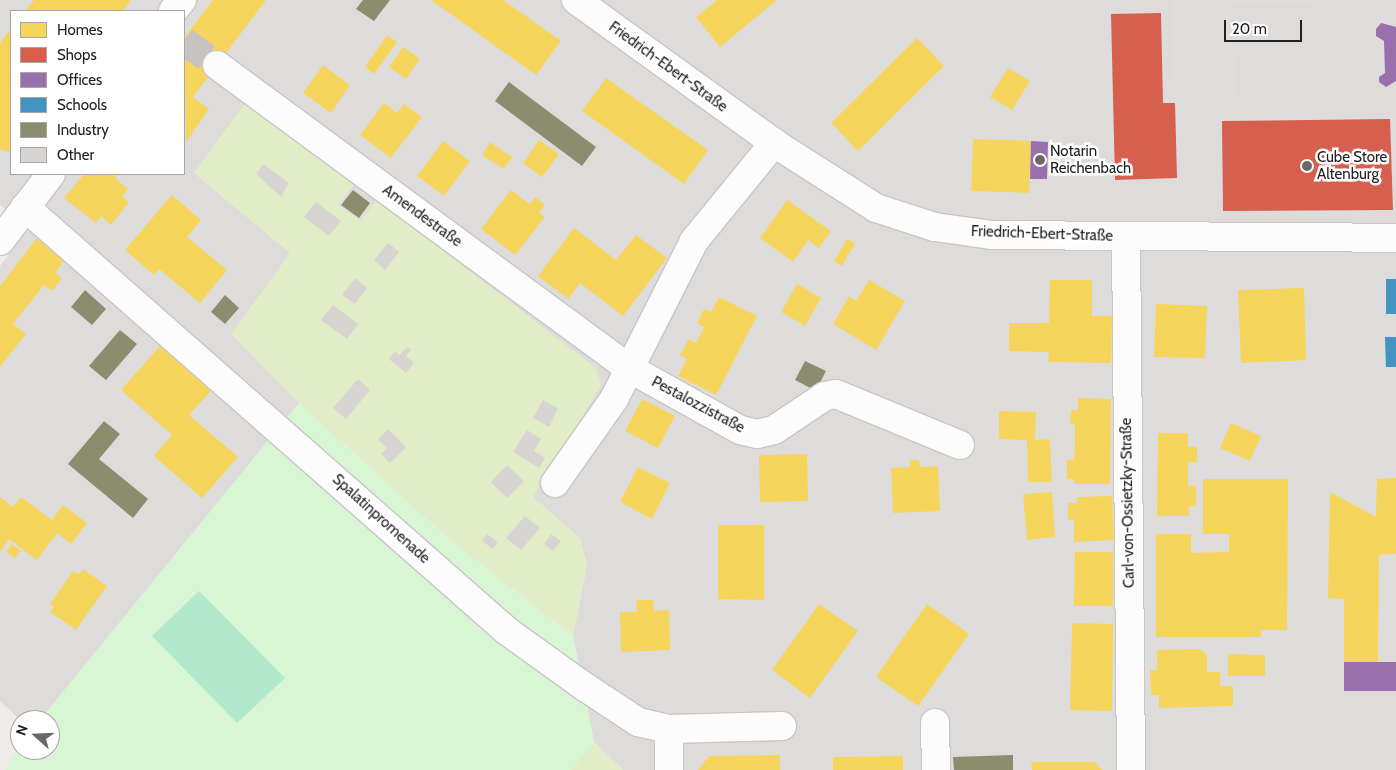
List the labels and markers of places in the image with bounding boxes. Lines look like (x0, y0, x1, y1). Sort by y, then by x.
place label: Notarin Reichenbach (1050, 142, 1131, 177)
place label: Cube Store Altenburg (1317, 148, 1387, 183)
marker: Notarin Reichenbach (1034, 154, 1046, 166)
marker: Cube Store Altenburg (1301, 160, 1313, 172)

